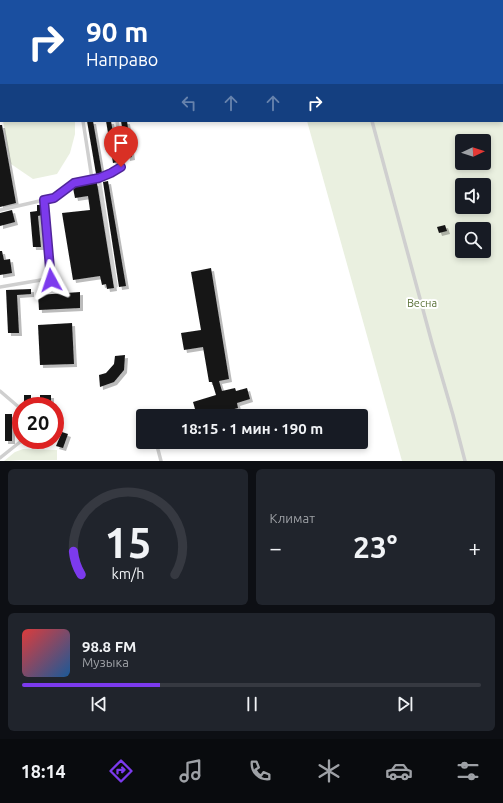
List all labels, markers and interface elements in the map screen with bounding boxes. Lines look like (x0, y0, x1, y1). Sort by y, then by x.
icon: right (20, 16, 72, 68)
text: 90 m (86, 16, 148, 47)
text: Направо (86, 49, 158, 69)
icon: left (178, 92, 200, 114)
icon: ahead (220, 92, 242, 114)
icon: ahead (262, 92, 284, 114)
icon: right (304, 92, 326, 114)
pin (104, 126, 138, 167)
icon: arrive (110, 132, 132, 154)
north arrow (455, 134, 491, 170)
map controls (455, 134, 491, 258)
button: sound (455, 178, 491, 214)
button: search (455, 222, 491, 258)
position arrow (30, 259, 72, 301)
park label: Весна (407, 297, 437, 309)
speed limit sign: 20 (12, 397, 64, 449)
text: 18:15 · 1 мин · 190 m (181, 420, 323, 437)
text: Климат (270, 511, 315, 525)
text: 15 (104, 519, 151, 566)
text: 23° (353, 530, 397, 564)
text: − (270, 535, 282, 560)
text: + (469, 535, 481, 560)
text: km/h (111, 566, 144, 582)
text: 98.8 FM (82, 638, 136, 655)
text: Музыка (82, 655, 129, 669)
icon: previous (88, 693, 110, 715)
icon: pause (241, 693, 263, 715)
icon: next (394, 693, 416, 715)
icon: directions (107, 757, 135, 785)
icon: music (177, 757, 205, 785)
icon: phone (246, 757, 274, 785)
icon: climate (315, 757, 343, 785)
icon: car (385, 757, 413, 785)
icon: filters (454, 757, 482, 785)
text: 18:14 (21, 761, 66, 781)

